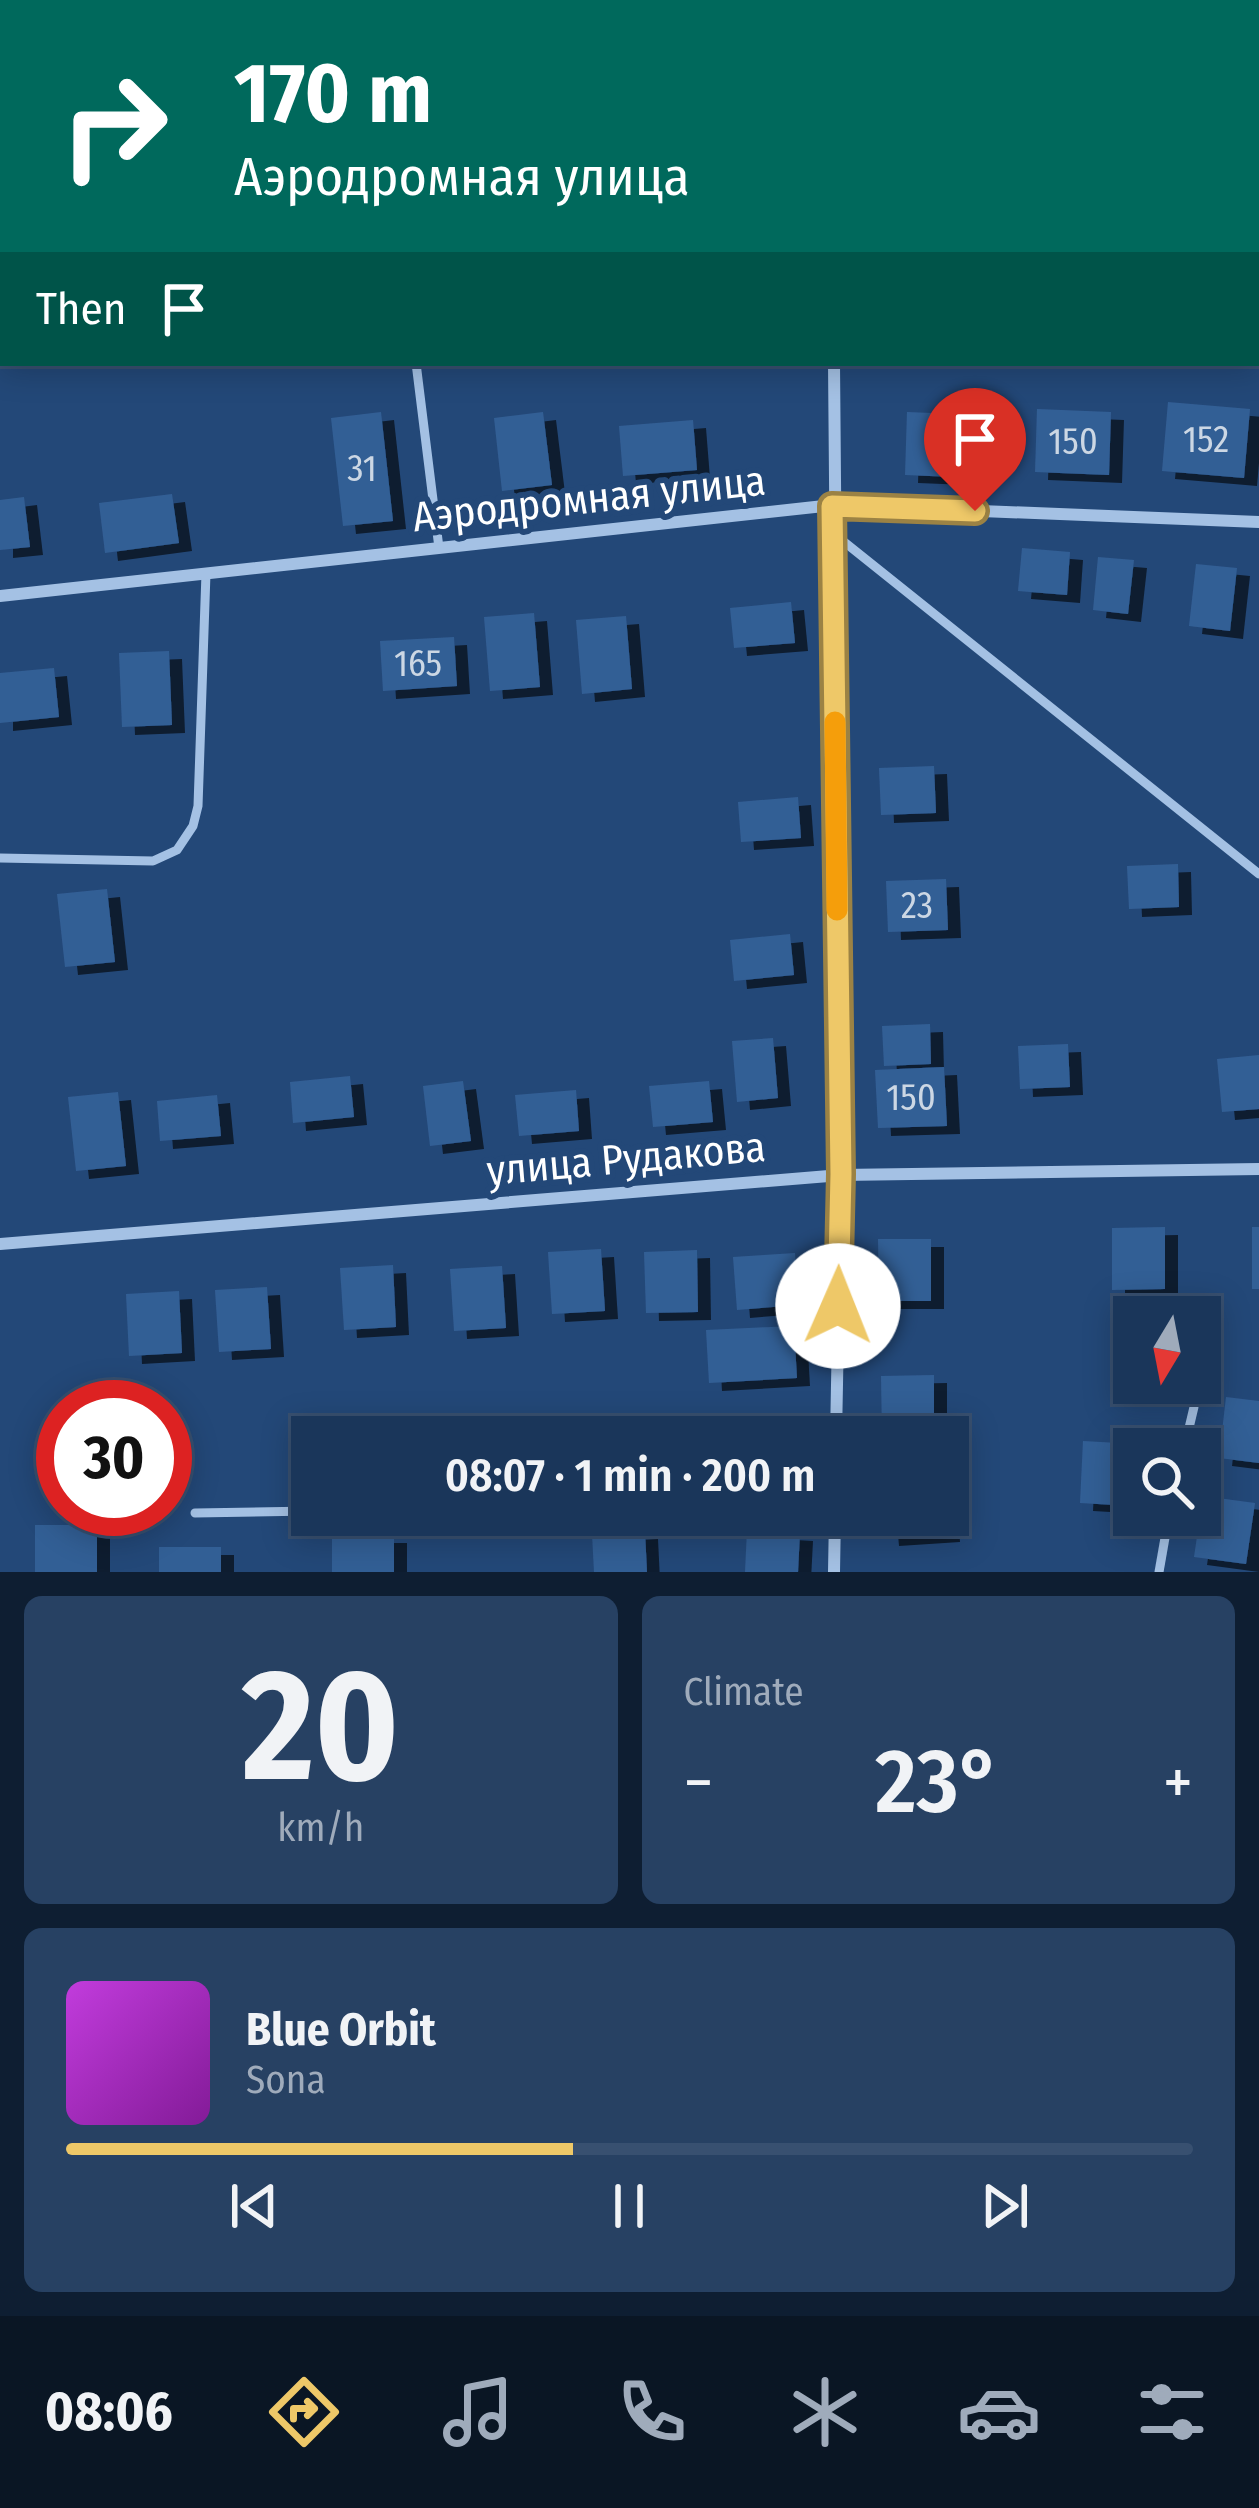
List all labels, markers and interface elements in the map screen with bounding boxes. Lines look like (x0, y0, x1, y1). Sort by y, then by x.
text: 170 m (234, 43, 432, 144)
icon: right (36, 48, 192, 204)
text: Аэродромная улица (234, 145, 690, 209)
icon: arrive (151, 276, 217, 342)
text: Then (36, 282, 127, 336)
pin (924, 388, 1026, 511)
icon: arrive (942, 406, 1008, 472)
house number: 152 (1183, 418, 1229, 462)
house number: 150 (1048, 420, 1098, 464)
house number: 31 (347, 447, 377, 491)
street label: Аэродромная улица (410, 456, 768, 542)
house number: 165 (394, 642, 442, 686)
house number: 23 (901, 884, 933, 928)
house number: 150 (886, 1076, 936, 1120)
street label: улица Рудакова (485, 1122, 767, 1196)
position arrow (775, 1243, 901, 1369)
north arrow (1113, 1296, 1221, 1404)
map controls (1113, 1296, 1221, 1536)
speed limit sign: 30 (36, 1380, 192, 1536)
button: search (1113, 1428, 1221, 1536)
text: 08:07 · 1 min · 200 m (445, 1449, 815, 1503)
text: 20 (242, 1633, 399, 1820)
text: Climate (684, 1669, 804, 1715)
text: 23° (875, 1728, 1001, 1836)
text: − (684, 1743, 713, 1822)
text: + (1163, 1743, 1193, 1822)
text: km/h (277, 1805, 364, 1851)
text: Blue Orbit (246, 2003, 436, 2057)
text: Sona (246, 2057, 326, 2103)
icon: previous (221, 2173, 287, 2239)
icon: pause (596, 2173, 662, 2239)
icon: next (972, 2173, 1038, 2239)
icon: directions (262, 2370, 346, 2454)
icon: music (436, 2370, 520, 2454)
icon: phone (610, 2370, 694, 2454)
icon: climate (783, 2370, 867, 2454)
icon: car (957, 2370, 1041, 2454)
icon: filters (1130, 2370, 1214, 2454)
text: 08:06 (45, 2380, 173, 2444)

